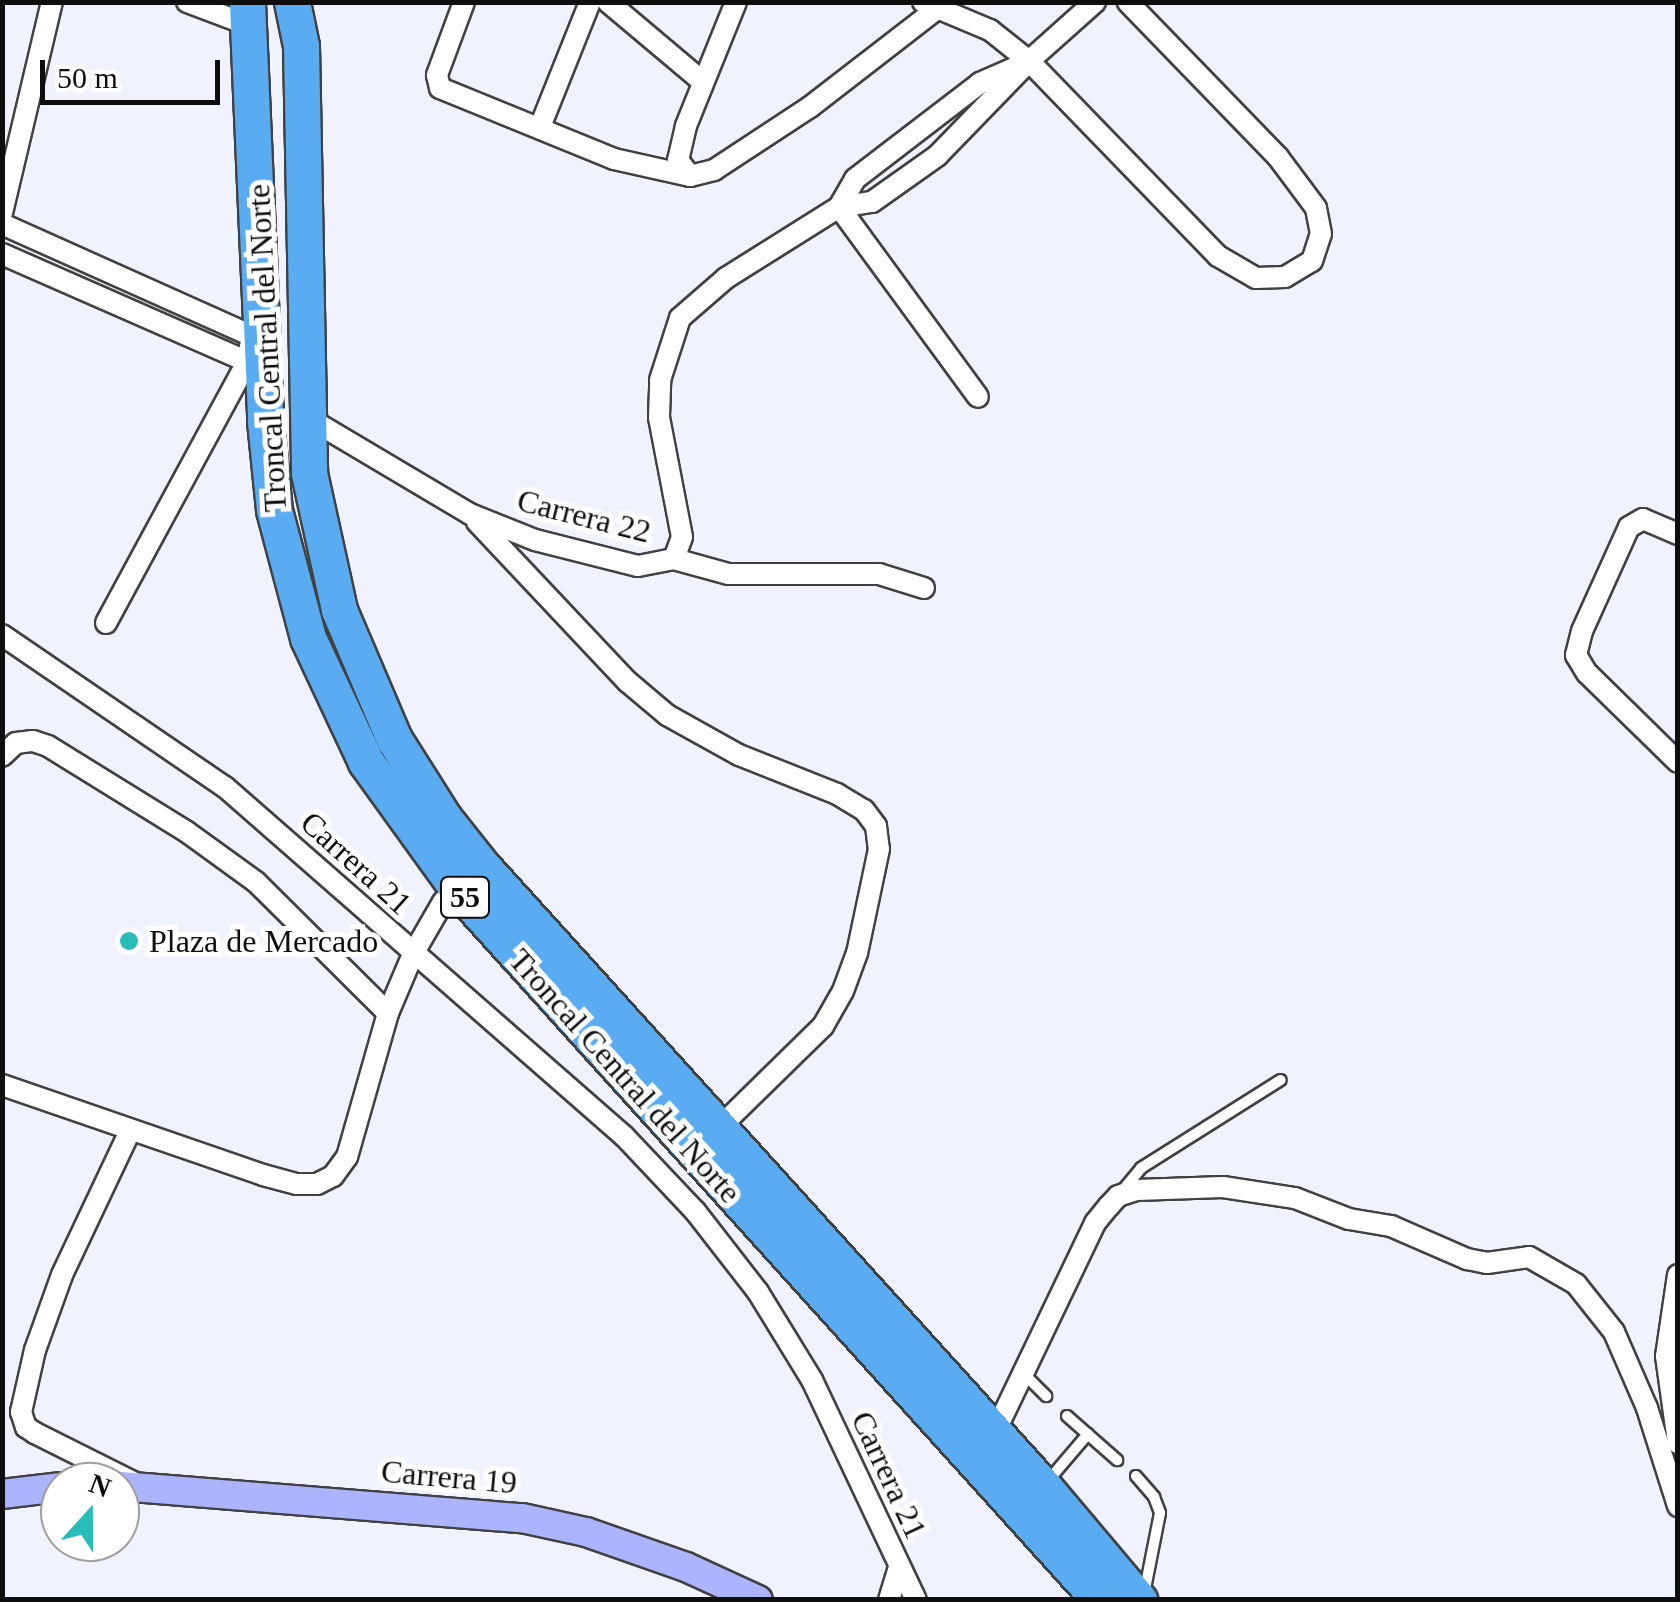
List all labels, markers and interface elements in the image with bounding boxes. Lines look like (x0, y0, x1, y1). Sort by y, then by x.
scale bar (45, 40, 225, 102)
text: 50 m (57, 61, 118, 94)
street label: Troncal Central del Norte (239, 183, 295, 513)
street label: Carrera 22 (513, 481, 655, 551)
street label: Carrera 21 (293, 803, 419, 923)
road number: 55 (440, 872, 490, 922)
place label: Plaza de Mercado (149, 922, 378, 960)
marker: Plaza de Mercado (118, 930, 140, 952)
street label: Troncal Central del Norte (501, 941, 749, 1211)
street label: Carrera 21 (843, 1405, 935, 1545)
street label: Carrera 19 (380, 1452, 518, 1502)
north arrow (40, 1462, 140, 1562)
text: N (85, 1467, 115, 1503)

